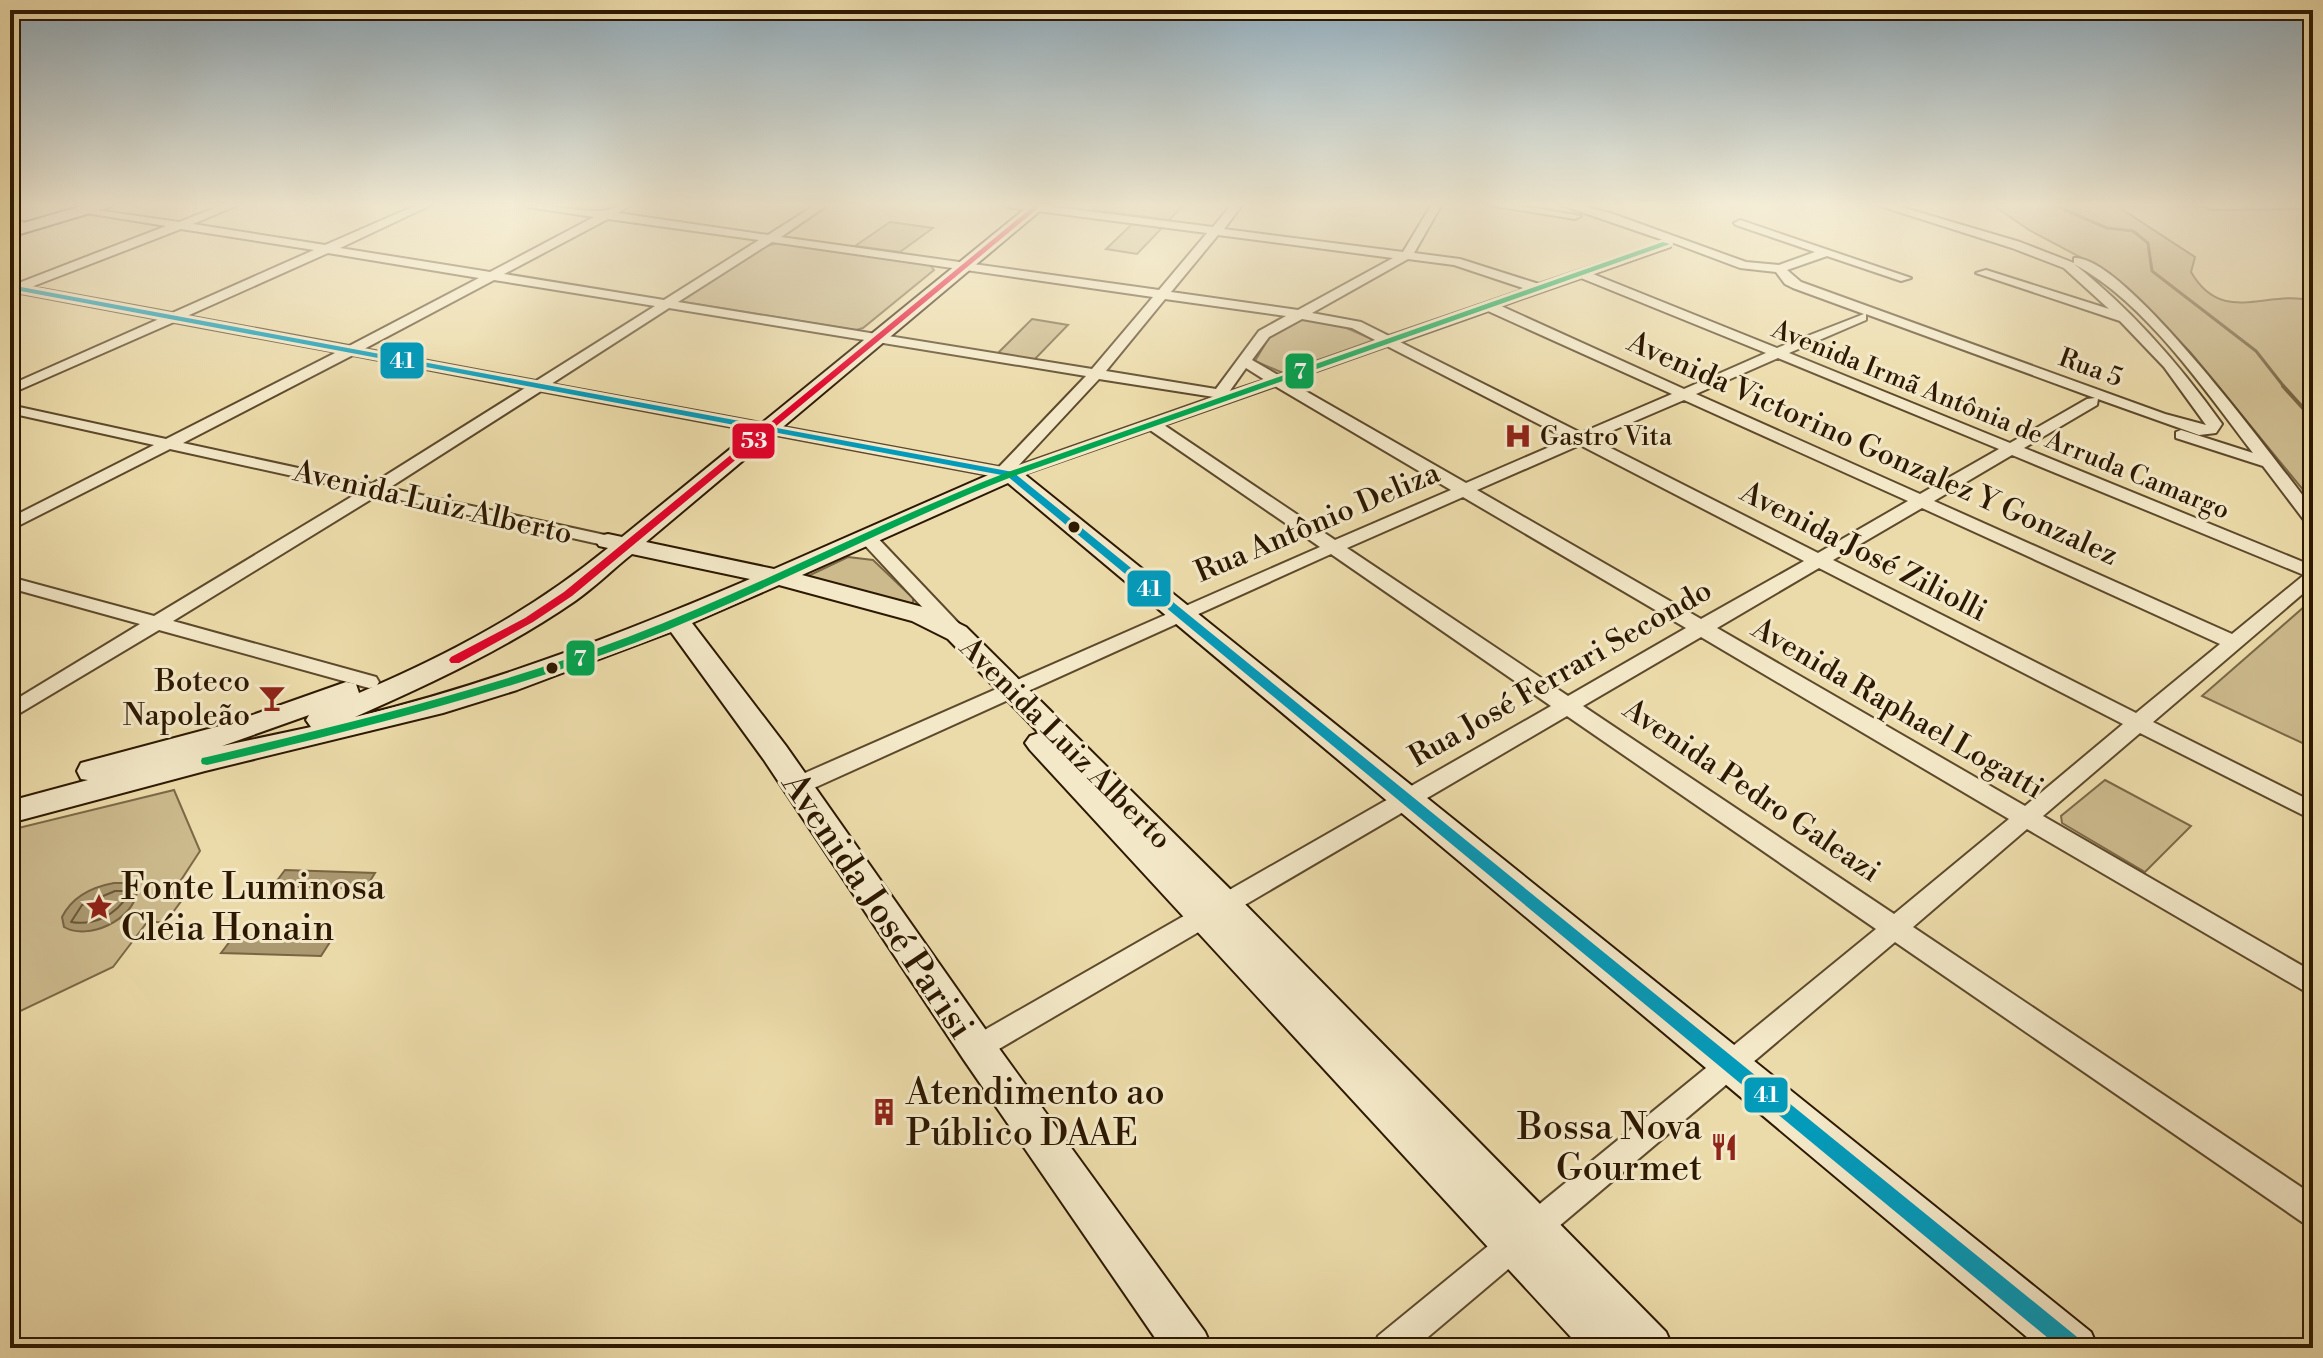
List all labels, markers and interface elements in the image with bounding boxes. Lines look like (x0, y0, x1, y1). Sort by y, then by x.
street label: Avenida Irmã Antônia de Arruda Camargo (1766, 313, 2234, 527)
street label: Avenida Victorino Gonzalez Y Gonzalez (1620, 323, 2124, 575)
line badge: 41 (379, 341, 425, 380)
street label: Rua 5 (2054, 342, 2127, 394)
text: 41 (389, 348, 415, 375)
line badge: 7 (1284, 352, 1315, 390)
text: 7 (1294, 359, 1307, 386)
hospital icon: Gastro Vita (1503, 421, 1533, 451)
place label: Gastro Vita (1540, 421, 1673, 453)
line badge: 53 (731, 422, 776, 460)
text: 53 (741, 428, 767, 455)
street label: Avenida Luiz Alberto (289, 452, 576, 554)
street label: Rua Antônio Deliza (1189, 454, 1446, 592)
street label: Avenida José Ziliolli (1733, 473, 1993, 631)
unlabelled marker (1066, 519, 1082, 535)
line badge: 41 (1126, 569, 1172, 608)
street label: Rua José Ferrari Secondo (1402, 572, 1719, 776)
text: 41 (1136, 576, 1162, 603)
street label: Avenida Raphael Logatti (1744, 609, 2050, 808)
street label: Avenida Luiz Alberto (950, 629, 1179, 858)
line badge: 7 (565, 639, 596, 677)
text: 7 (574, 646, 587, 673)
unlabelled marker (544, 660, 560, 676)
place label: Boteco Napoleão (123, 663, 250, 735)
bar icon: Boteco Napoleão (257, 683, 287, 713)
street label: Avenida Pedro Galeazi (1615, 690, 1887, 891)
street label: Avenida José Parisi (771, 764, 983, 1048)
place label: Fonte Luminosa Cléia Honain (121, 866, 386, 952)
place icon: Fonte Luminosa Cléia Honain (84, 892, 114, 922)
place label: Atendimento ao Público DAAE (905, 1071, 1165, 1157)
line badge: 41 (1743, 1076, 1789, 1114)
text: 41 (1753, 1082, 1779, 1109)
building icon: Atendimento ao Público DAAE (869, 1097, 899, 1127)
place label: Bossa Nova Gourmet (1516, 1106, 1703, 1192)
restaurant icon: Bossa Nova Gourmet (1709, 1132, 1739, 1162)

